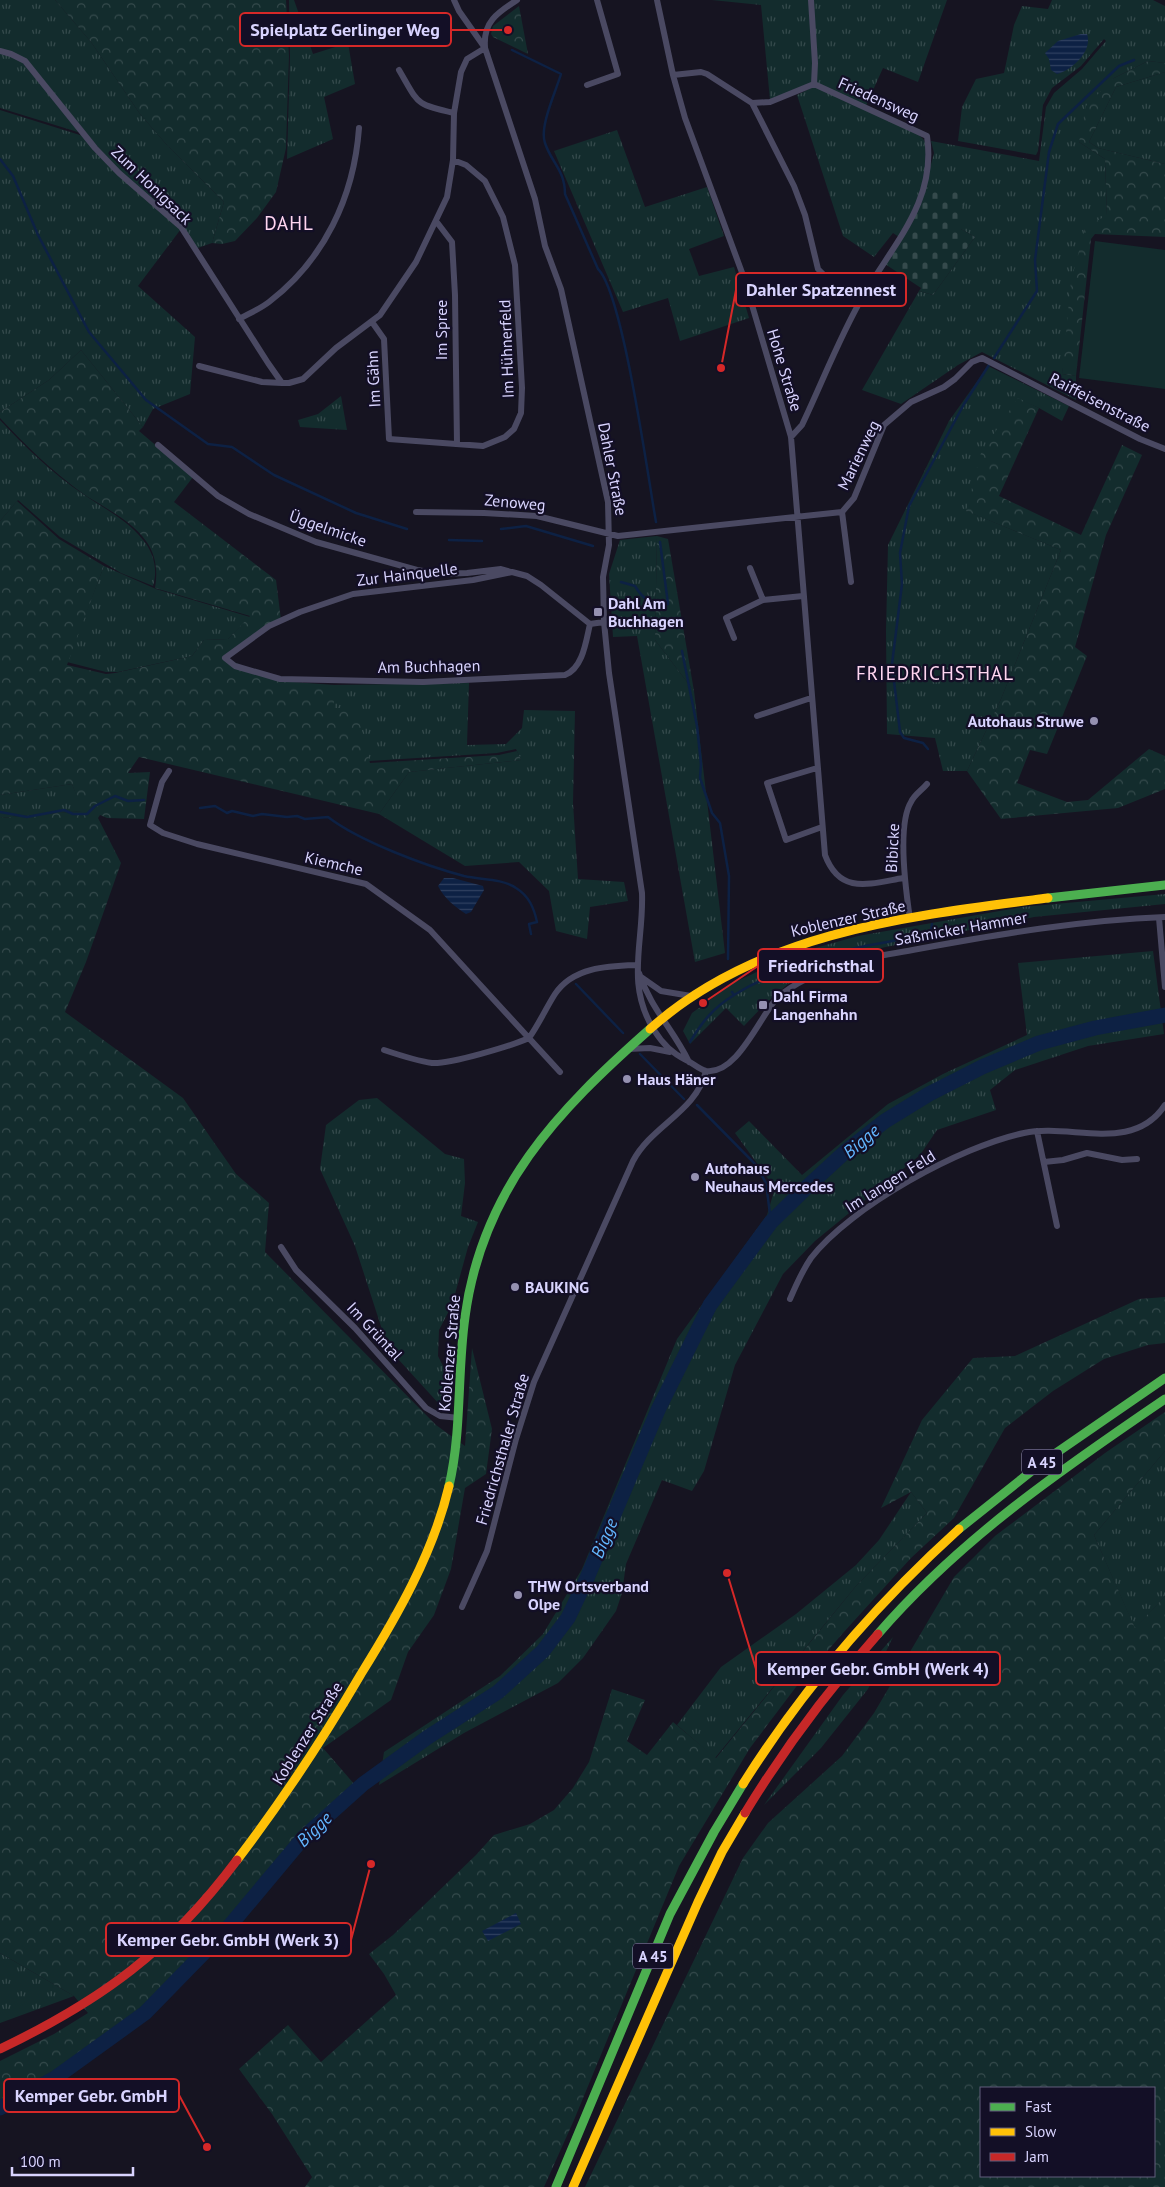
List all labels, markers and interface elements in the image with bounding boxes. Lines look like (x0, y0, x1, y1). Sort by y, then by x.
callout: Spielplatz Gerlinger Weg (240, 13, 451, 46)
text: Spielplatz Gerlinger Weg (250, 18, 440, 41)
street label: Friedensweg (835, 72, 923, 126)
street label: Zum Honigsack (107, 141, 197, 229)
district label: DAHL (264, 211, 314, 235)
callout: Dahler Spatzennest (736, 273, 906, 306)
text: Dahler Spatzennest (746, 278, 897, 301)
street label: Im Hühnerfeld (494, 299, 518, 399)
street label: Im Spree (431, 300, 451, 360)
street label: Hohe Straße (763, 326, 807, 414)
street label: Im Gähn (362, 350, 384, 408)
street label: Raiffeisenstraße (1046, 368, 1154, 436)
street label: Marienweg (832, 417, 884, 493)
street label: Dahler Straße (594, 421, 632, 517)
street label: Zenoweg (484, 489, 546, 515)
street label: Üggelmicke (287, 505, 369, 551)
street label: Zur Hainquelle (356, 558, 458, 590)
place label: Dahl Am Buchhagen (608, 593, 684, 631)
marker: Dahl Am Buchhagen (592, 606, 604, 618)
street label: Am Buchhagen (377, 655, 481, 677)
district label: FRIEDRICHSTHAL (856, 661, 1014, 685)
place label: Autohaus Struwe (968, 711, 1084, 731)
marker: Autohaus Struwe (1088, 715, 1100, 727)
street label: Bibicke (881, 823, 903, 873)
street label: Kiemche (303, 847, 365, 879)
street label: Koblenzer Straße (789, 895, 907, 941)
street label: Saßmicker Hammer (893, 906, 1029, 949)
callout: Friedrichsthal (758, 949, 883, 982)
text: Friedrichsthal (768, 954, 875, 977)
place label: Dahl Firma Langenhahn (773, 986, 857, 1024)
marker: Dahl Firma Langenhahn (757, 999, 769, 1011)
place label: Haus Häner (637, 1069, 716, 1089)
marker: Haus Häner (621, 1073, 633, 1085)
water label: Bigge (838, 1119, 885, 1163)
street label: Im langen Feld (841, 1145, 939, 1217)
place label: Autohaus Neuhaus Mercedes (705, 1158, 833, 1196)
marker: Autohaus Neuhaus Mercedes (689, 1171, 701, 1183)
place label: BAUKING (525, 1277, 589, 1297)
marker: BAUKING (509, 1281, 521, 1293)
street label: Koblenzer Straße (434, 1294, 464, 1412)
street label: Im Grüntal (343, 1298, 407, 1365)
street label: Friedrichsthaler Straße (471, 1371, 533, 1527)
road number: A 45 (1022, 1450, 1062, 1474)
water label: Bigge (585, 1514, 623, 1561)
place label: THW Ortsverband Olpe (528, 1576, 649, 1614)
marker: THW Ortsverband Olpe (512, 1589, 524, 1601)
callout: Kemper Gebr. GmbH (Werk 4) (756, 1652, 1000, 1685)
text: Kemper Gebr. GmbH (Werk 4) (767, 1657, 989, 1680)
street label: Koblenzer Straße (267, 1678, 347, 1788)
water label: Bigge (291, 1806, 337, 1852)
callout: Kemper Gebr. GmbH (Werk 3) (106, 1923, 351, 1956)
text: Kemper Gebr. GmbH (Werk 3) (117, 1928, 339, 1951)
road number: A 45 (633, 1944, 673, 1968)
callout: Kemper Gebr. GmbH (4, 2079, 179, 2112)
text: Kemper Gebr. GmbH (15, 2084, 167, 2107)
legend (980, 2087, 1155, 2177)
text: Fast (1025, 2097, 1052, 2116)
text: Slow (1025, 2122, 1056, 2141)
scale bar (12, 2144, 134, 2176)
text: Jam (1024, 2147, 1049, 2166)
text: 100 m (20, 2152, 61, 2171)

